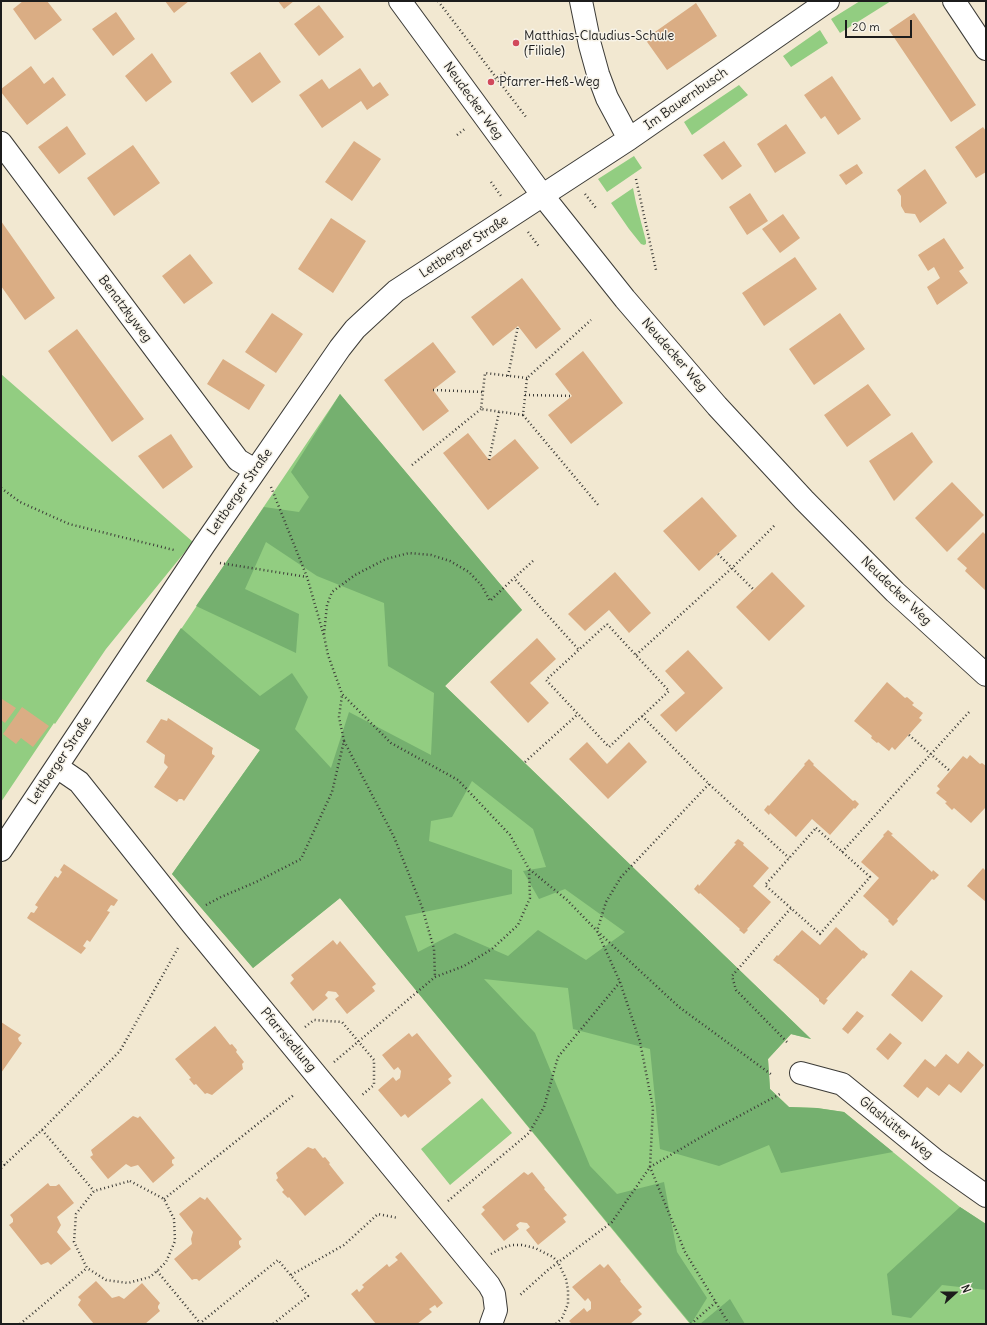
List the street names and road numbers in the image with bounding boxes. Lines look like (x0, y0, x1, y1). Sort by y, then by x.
street label: Neudecker Weg (440, 59, 506, 143)
street label: Im Bauernbusch (641, 64, 731, 134)
street label: Lettberger Straße (417, 213, 511, 281)
street label: Benatzkyweg (95, 273, 155, 345)
street label: Neudecker Weg (638, 315, 710, 395)
street label: Lettberger Straße (204, 446, 276, 538)
street label: Neudecker Weg (857, 553, 935, 629)
street label: Lettberger Straße (25, 714, 95, 808)
street label: Pfarrsiedlung (257, 1005, 319, 1075)
street label: Glashütter Weg (856, 1094, 936, 1162)

